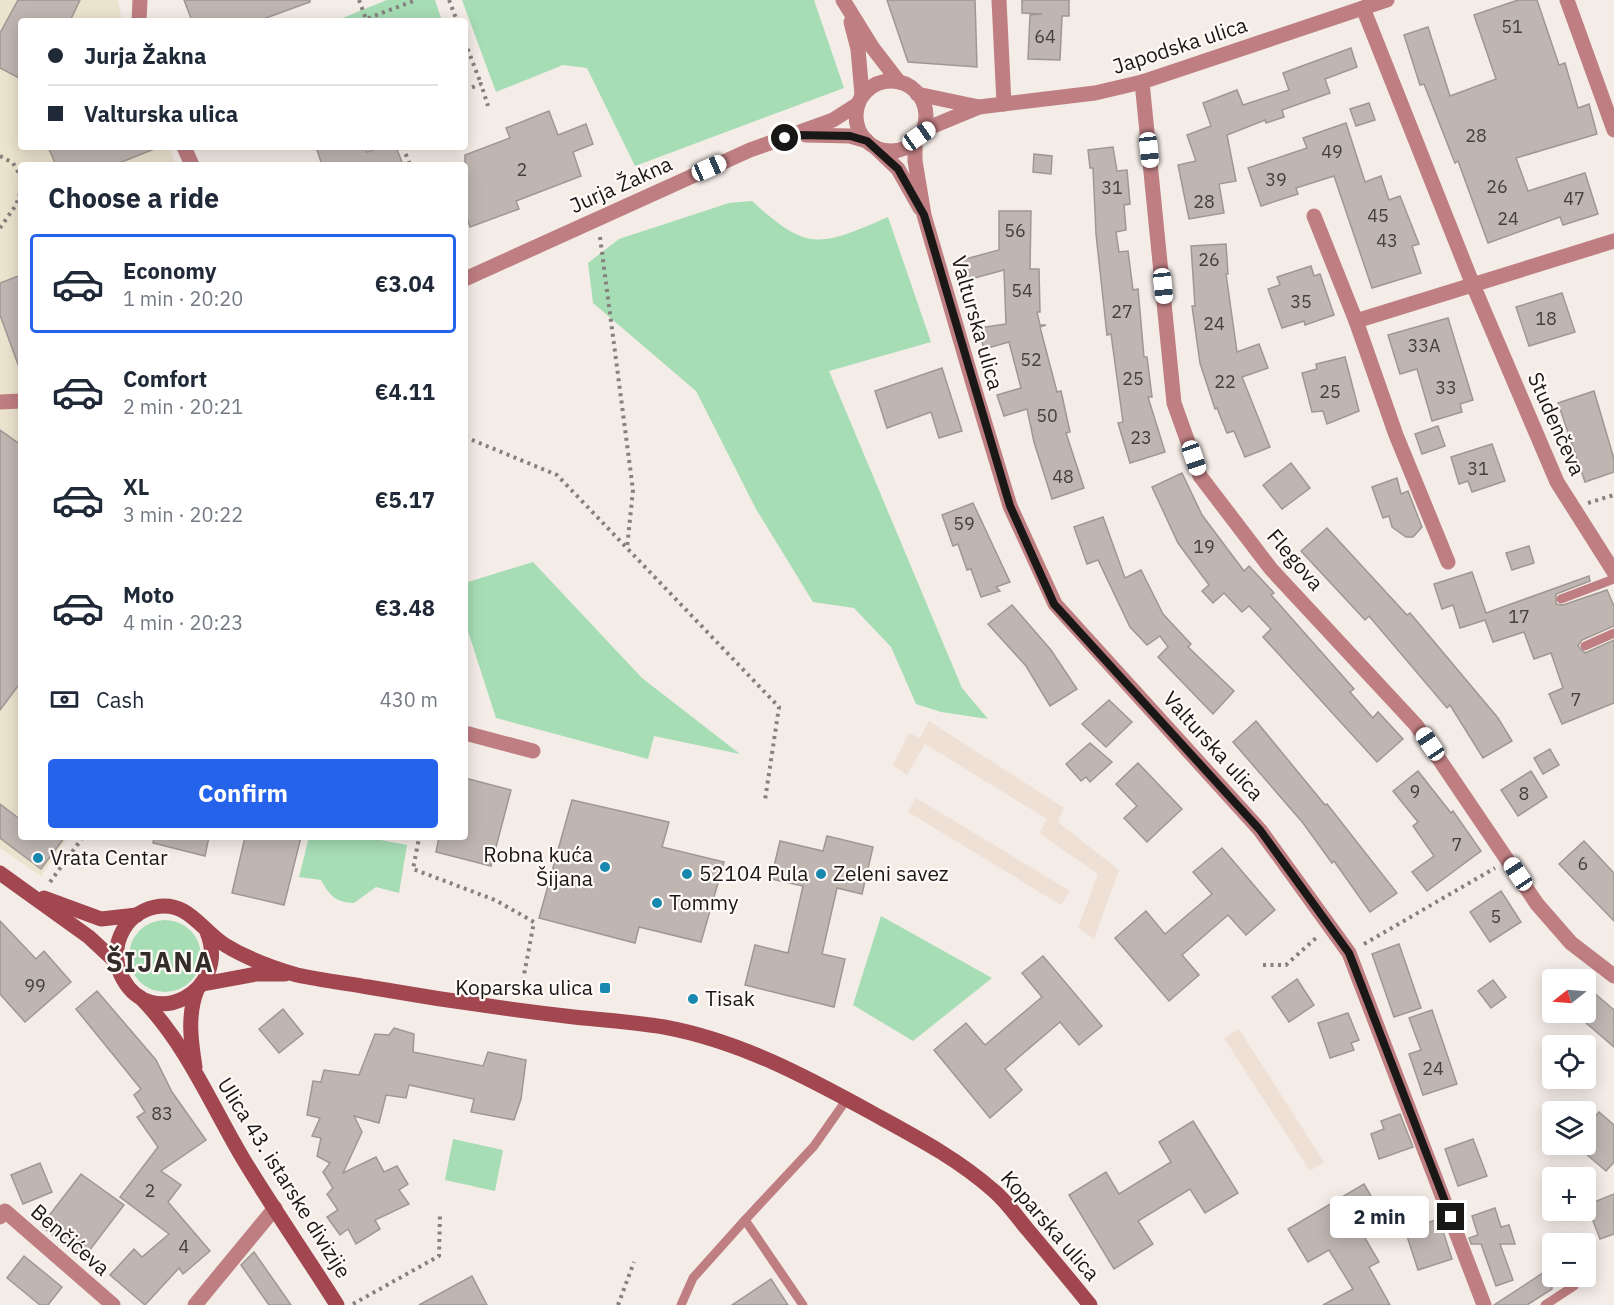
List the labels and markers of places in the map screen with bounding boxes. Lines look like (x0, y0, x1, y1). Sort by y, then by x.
place label: Robna kuća Šijana (483, 840, 593, 892)
place label: Vrata Centar (50, 843, 168, 871)
marker: Vrata Centar (31, 851, 45, 865)
place label: 52104 Pula (699, 859, 809, 887)
place label: Zeleni savez (833, 859, 949, 887)
marker: Robna kuća Šijana (598, 860, 612, 874)
marker: 52104 Pula (680, 867, 694, 881)
marker: Zeleni savez (814, 867, 828, 881)
place label: Tommy (669, 888, 739, 916)
marker: Tommy (650, 896, 664, 910)
place label: Koparska ulica (455, 973, 593, 1001)
marker: Koparska ulica (598, 981, 612, 995)
place label: Tisak (705, 984, 755, 1012)
marker: Tisak (686, 992, 700, 1006)

